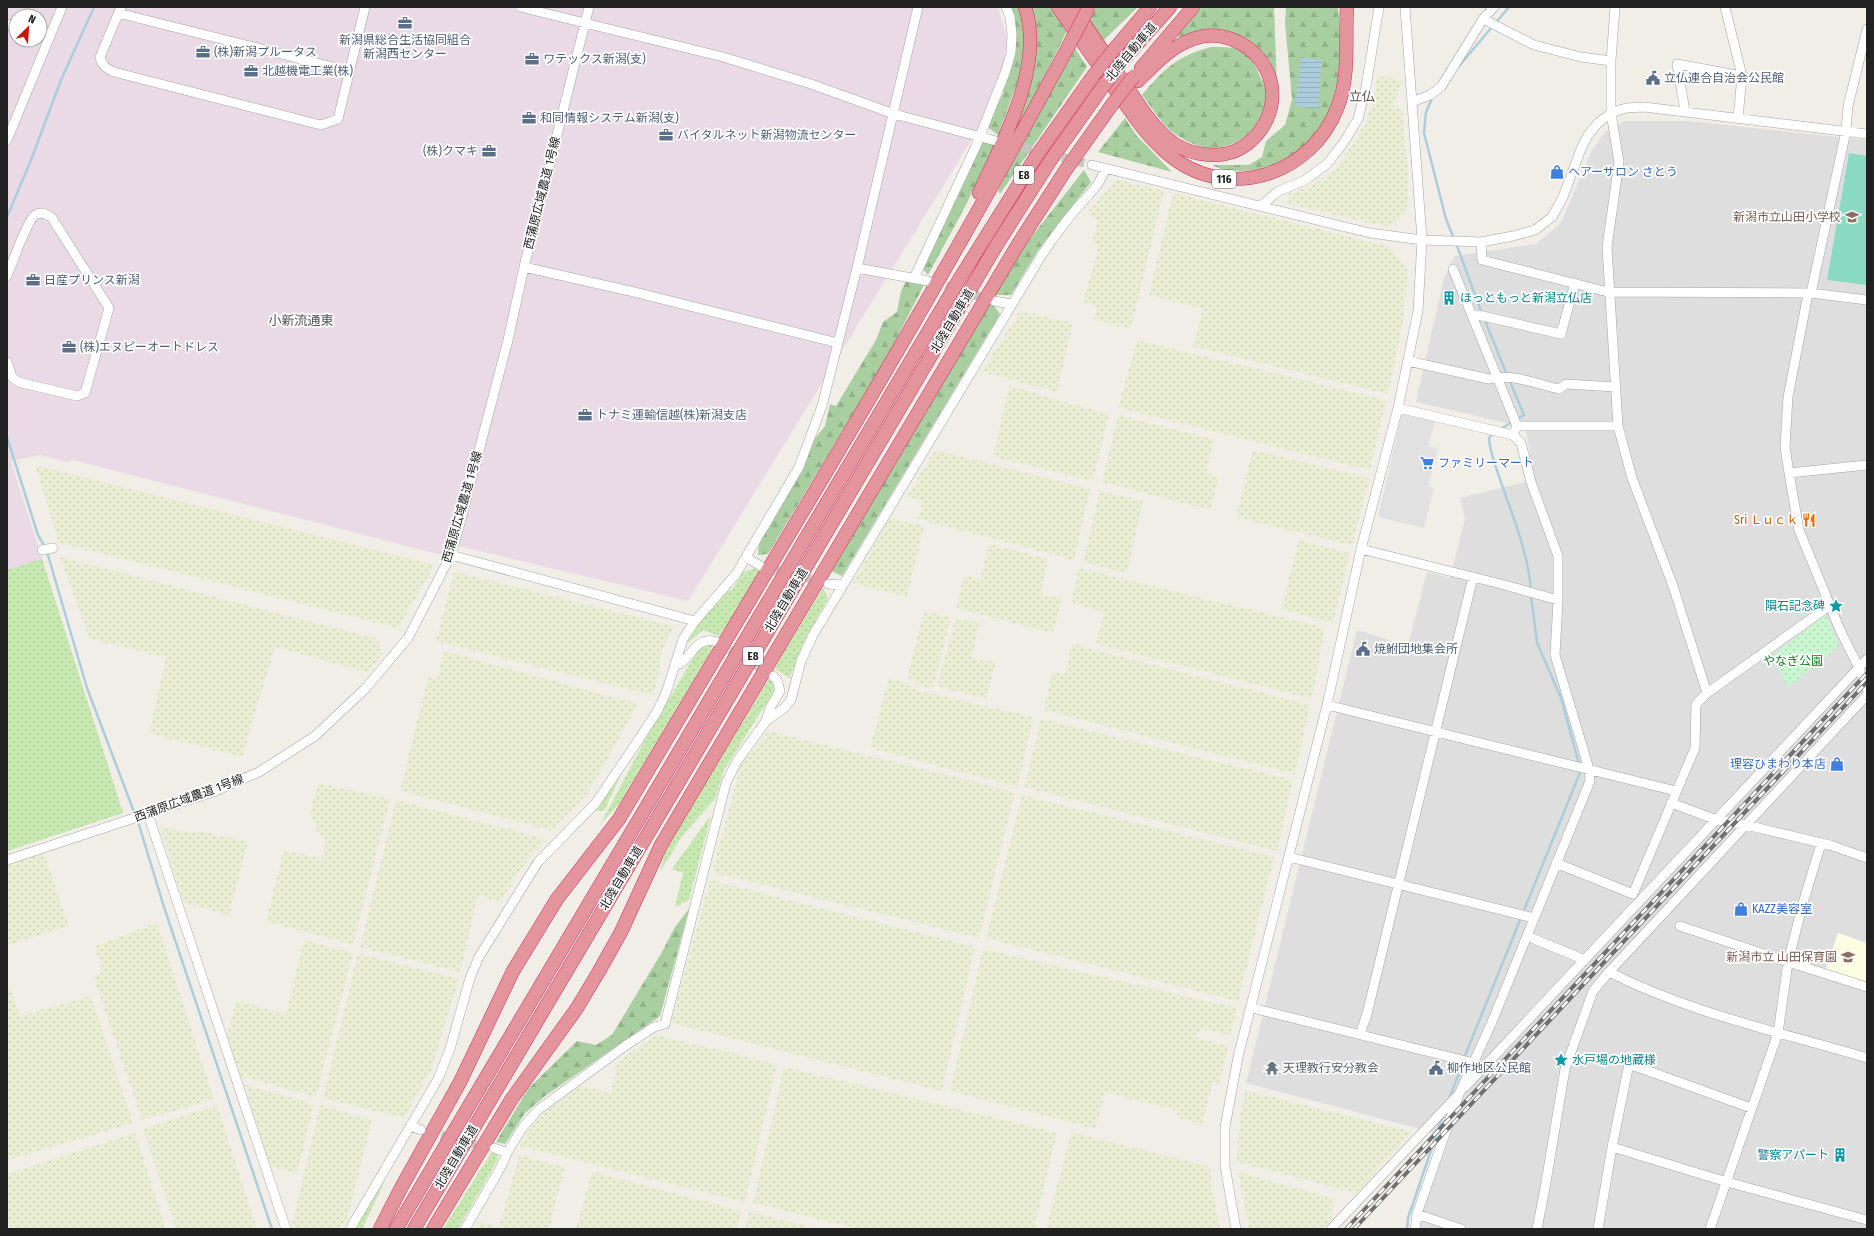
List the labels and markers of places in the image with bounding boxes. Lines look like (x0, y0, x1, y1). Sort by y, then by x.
office icon: 新潟県総合生活協同組合 新潟西センター (397, 15, 413, 31)
place label: 新潟県総合生活協同組合 新潟西センター (339, 33, 471, 61)
office icon: (株)新潟プルータス (195, 44, 211, 60)
place label: (株)新潟プルータス (214, 45, 317, 59)
office icon: ワテックス新潟(支) (524, 51, 540, 67)
place label: ワテックス新潟(支) (543, 52, 646, 66)
office icon: 北越機電工業(株) (243, 63, 259, 79)
place label: 北越機電工業(株) (262, 64, 354, 78)
public building icon: 立仏連合自治会公民館 (1645, 70, 1661, 86)
place label: 立仏連合自治会公民館 (1664, 71, 1784, 85)
office icon: 和同情報システム新潟(支) (521, 110, 537, 126)
place label: 和同情報システム新潟(支) (540, 111, 679, 125)
office icon: バイタルネット新潟物流センター (658, 127, 674, 143)
place label: バイタルネット新潟物流センター (677, 128, 857, 142)
office icon: (株)クマキ (481, 143, 497, 159)
place label: (株)クマキ (423, 144, 478, 158)
shop icon: ヘアーサロン さとう (1549, 164, 1565, 180)
place label: ヘアーサロン さとう (1568, 165, 1678, 179)
school or university icon: 新潟市立山田小学校 (1844, 209, 1860, 225)
place label: 新潟市立山田小学校 (1733, 210, 1841, 224)
office icon: 日産プリンス新潟 (25, 272, 41, 288)
place label: 日産プリンス新潟 (44, 273, 140, 287)
building icon: ほっともっと新潟立仏店 (1441, 290, 1457, 306)
place label: ほっともっと新潟立仏店 (1460, 291, 1592, 305)
office icon: (株)エヌピーオートドレス (61, 339, 77, 355)
place label: (株)エヌピーオートドレス (80, 340, 219, 354)
office icon: トナミ運輸信越(株)新潟支店 (577, 407, 593, 423)
place label: トナミ運輸信越(株)新潟支店 (596, 408, 747, 422)
supermarket icon: ファミリーマート (1419, 455, 1435, 471)
place label: ファミリーマート (1438, 456, 1534, 470)
restaurant icon: Sri Ｌｕｃｋ (1801, 512, 1817, 528)
place label: Sri Ｌｕｃｋ (1734, 513, 1798, 527)
place icon: 隕石記念碑 (1828, 598, 1844, 614)
place label: 隕石記念碑 (1765, 599, 1825, 613)
public building icon: 焼鮒団地集会所 (1355, 641, 1371, 657)
place label: 焼鮒団地集会所 (1374, 642, 1458, 656)
shop icon: 理容ひまわり本店 (1829, 756, 1845, 772)
place label: 理容ひまわり本店 (1730, 757, 1826, 771)
shop icon: KAZZ美容室 (1733, 901, 1749, 917)
place label: KAZZ美容室 (1752, 902, 1812, 916)
school or university icon: 新潟市立 山田保育園 (1840, 949, 1856, 965)
place label: 新潟市立 山田保育園 (1726, 950, 1837, 964)
place icon: 水戸場の地蔵様 (1553, 1052, 1569, 1068)
place label: 水戸場の地蔵様 (1572, 1053, 1656, 1067)
temple icon: 天理教行安分教会 (1264, 1060, 1280, 1076)
public building icon: 柳作地区公民館 (1428, 1060, 1444, 1076)
place label: 天理教行安分教会 (1283, 1061, 1379, 1075)
place label: 柳作地区公民館 (1447, 1061, 1531, 1075)
building icon: 警察アパート (1832, 1147, 1848, 1163)
place label: 警察アパート (1757, 1148, 1829, 1162)

